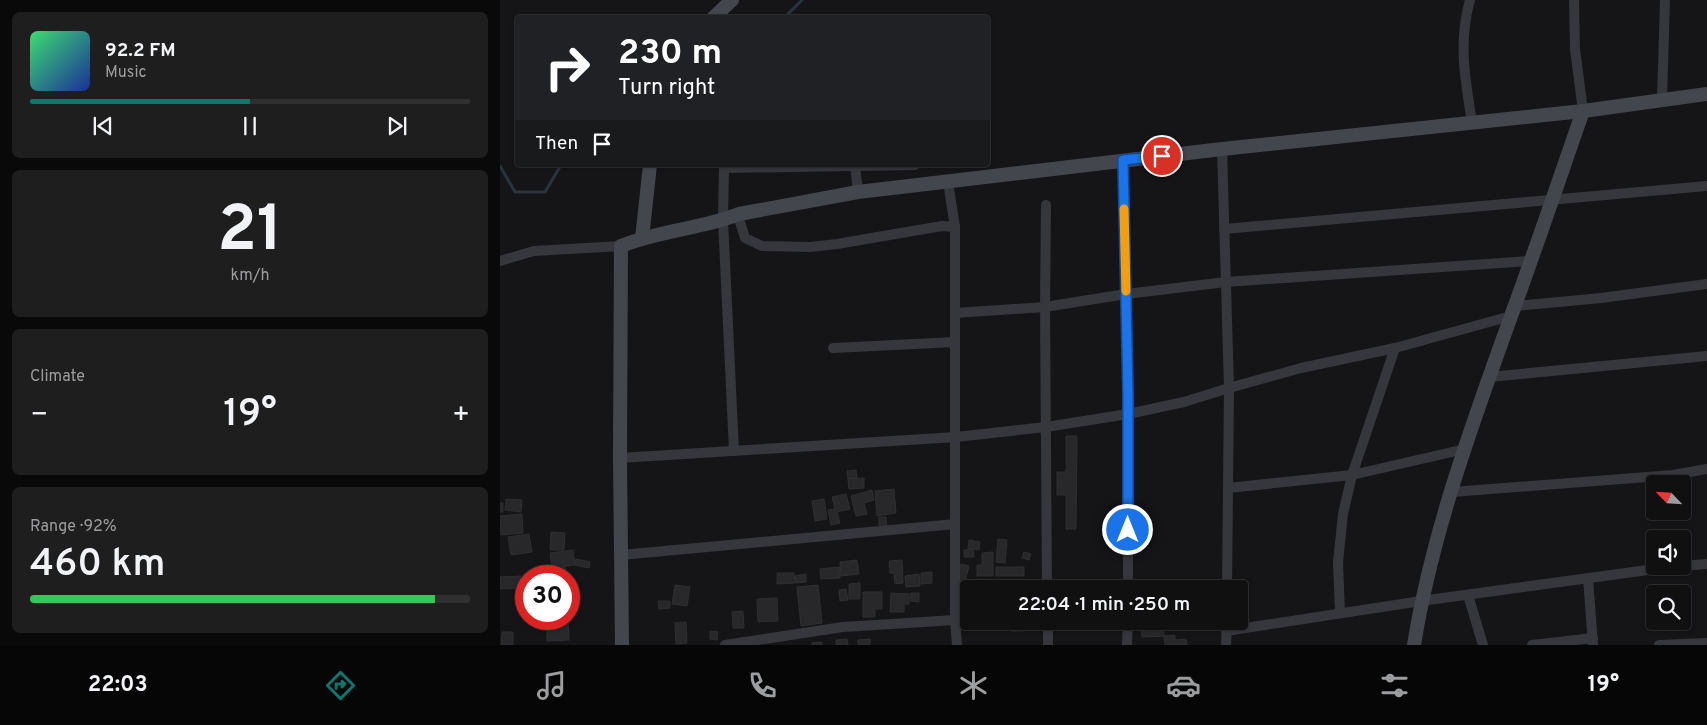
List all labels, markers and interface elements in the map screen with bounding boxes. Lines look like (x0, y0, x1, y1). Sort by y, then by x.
text: 230 m (618, 32, 722, 76)
icon: right (535, 35, 600, 100)
text: 92.2 FM (105, 39, 176, 63)
text: Music (105, 63, 146, 83)
text: Turn right (618, 75, 715, 102)
icon: previous (89, 112, 117, 140)
icon: pause (236, 112, 264, 140)
icon: next (383, 112, 411, 140)
icon: arrive (588, 130, 616, 158)
text: Then (535, 132, 578, 156)
pin (1141, 135, 1183, 177)
icon: arrive (1148, 142, 1176, 170)
text: 21 (217, 192, 283, 274)
text: km/h (231, 266, 269, 286)
text: Climate (30, 367, 85, 387)
text: 19° (223, 391, 277, 440)
text: − (30, 398, 48, 434)
text: + (452, 398, 470, 434)
north arrow (1646, 475, 1691, 520)
map controls (1646, 475, 1691, 630)
position arrow (1101, 503, 1153, 555)
text: Range · 92% (30, 517, 117, 537)
button: sound (1646, 530, 1691, 575)
text: 460 km (30, 541, 165, 590)
speed limit sign: 30 (515, 565, 580, 630)
button: search (1646, 585, 1691, 630)
text: 22:04 · 1 min · 250 m (1018, 593, 1190, 617)
icon: directions (323, 668, 358, 703)
icon: music (534, 668, 569, 703)
icon: phone (745, 668, 780, 703)
icon: climate (956, 668, 991, 703)
icon: car (1166, 668, 1201, 703)
icon: filters (1377, 668, 1412, 703)
text: 22:03 (88, 672, 148, 699)
text: 19° (1588, 672, 1619, 699)

